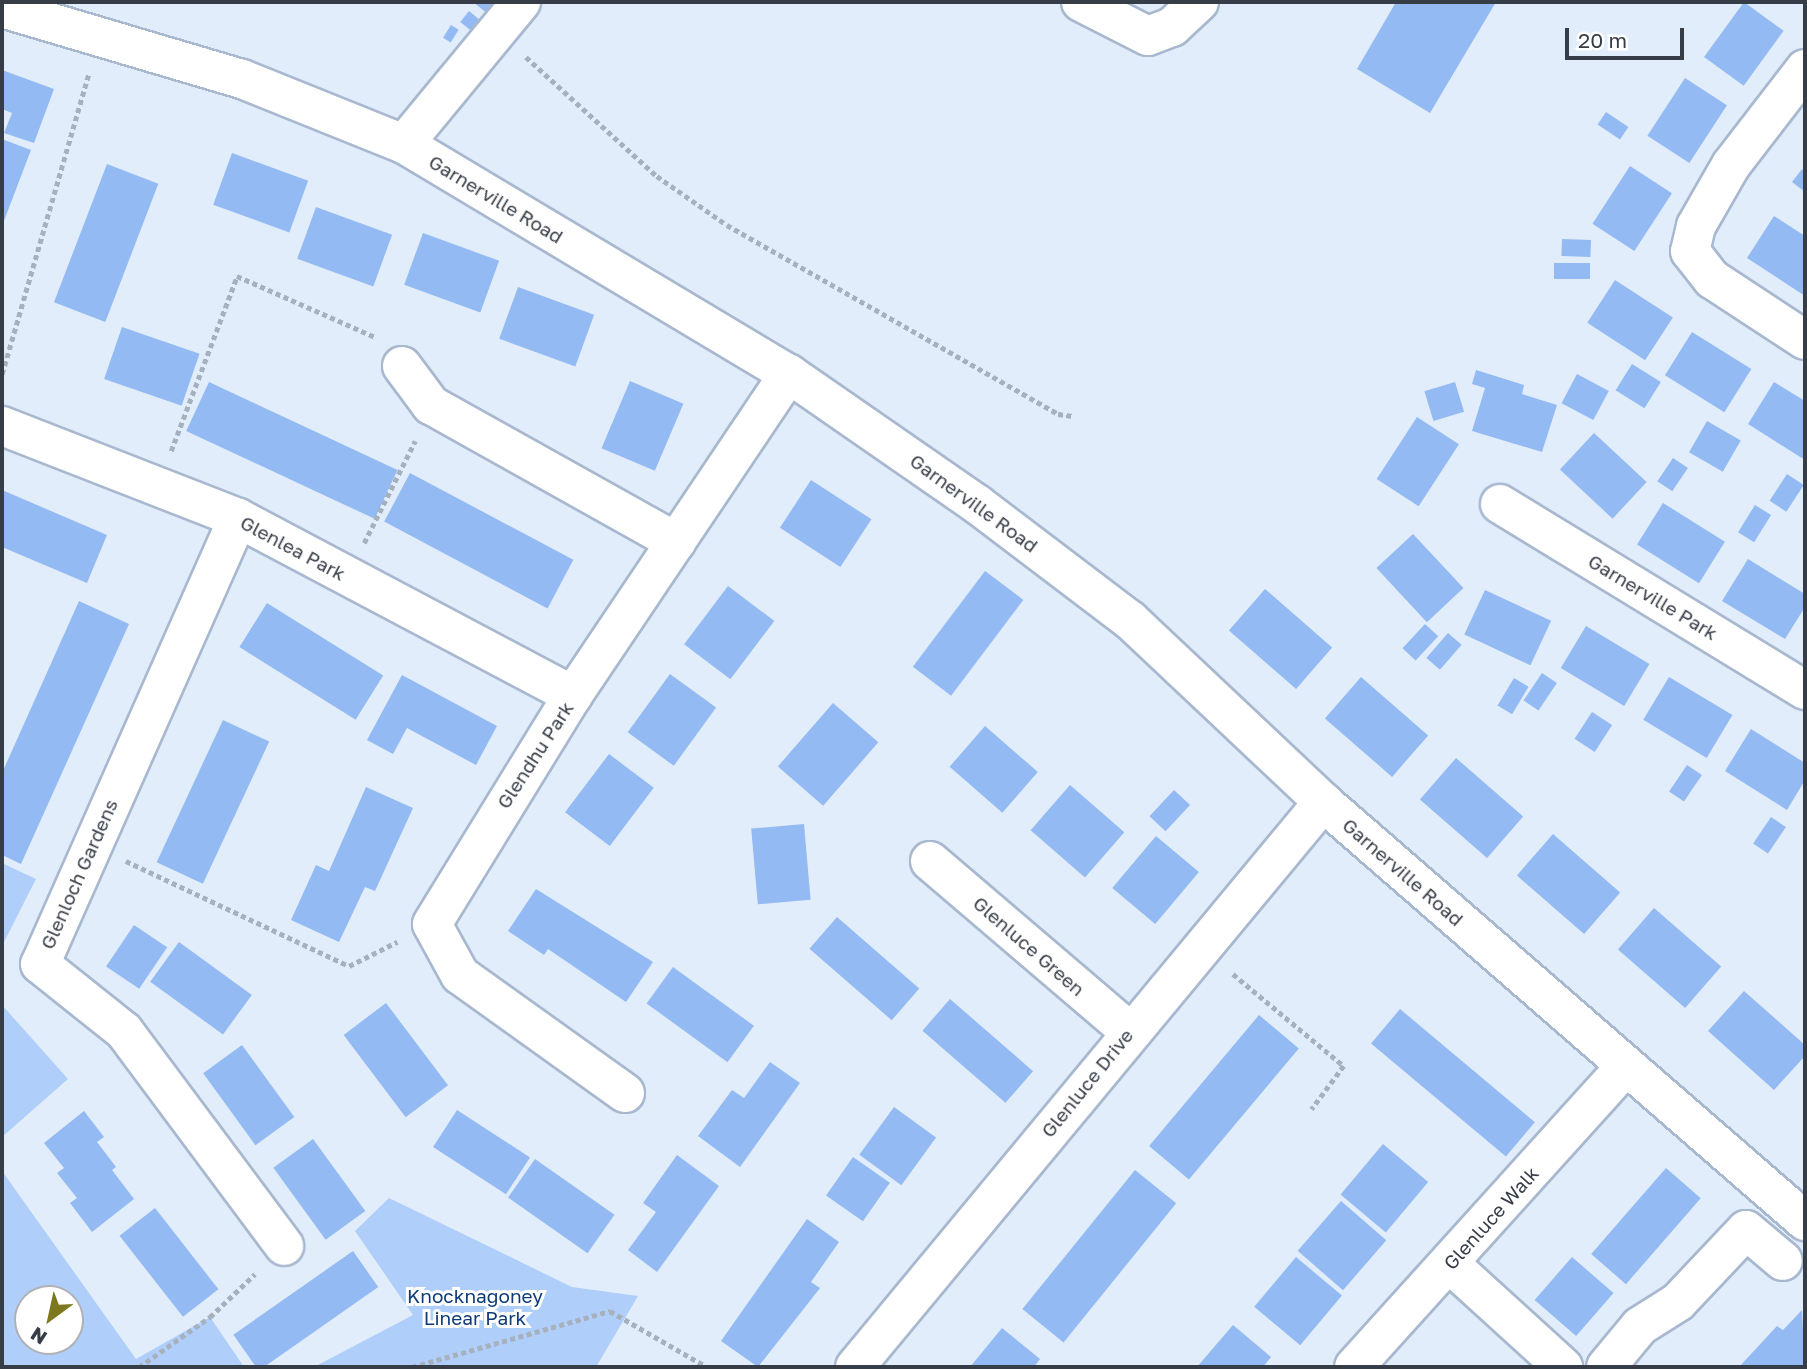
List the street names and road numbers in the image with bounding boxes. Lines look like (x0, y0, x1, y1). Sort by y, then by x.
street label: Garnerville Road (425, 150, 567, 248)
street label: Garnerville Road (906, 449, 1042, 557)
street label: Glenlea Park (237, 511, 349, 585)
street label: Garnerville Park (1584, 549, 1722, 645)
street label: Glendhu Park (492, 697, 578, 813)
street label: Glenloch Gardens (36, 795, 122, 953)
street label: Garnerville Road (1338, 813, 1468, 931)
street label: Glenluce Green (969, 891, 1089, 1001)
street label: Glenluce Drive (1036, 1024, 1138, 1142)
street label: Glenluce Walk (1439, 1162, 1543, 1274)

